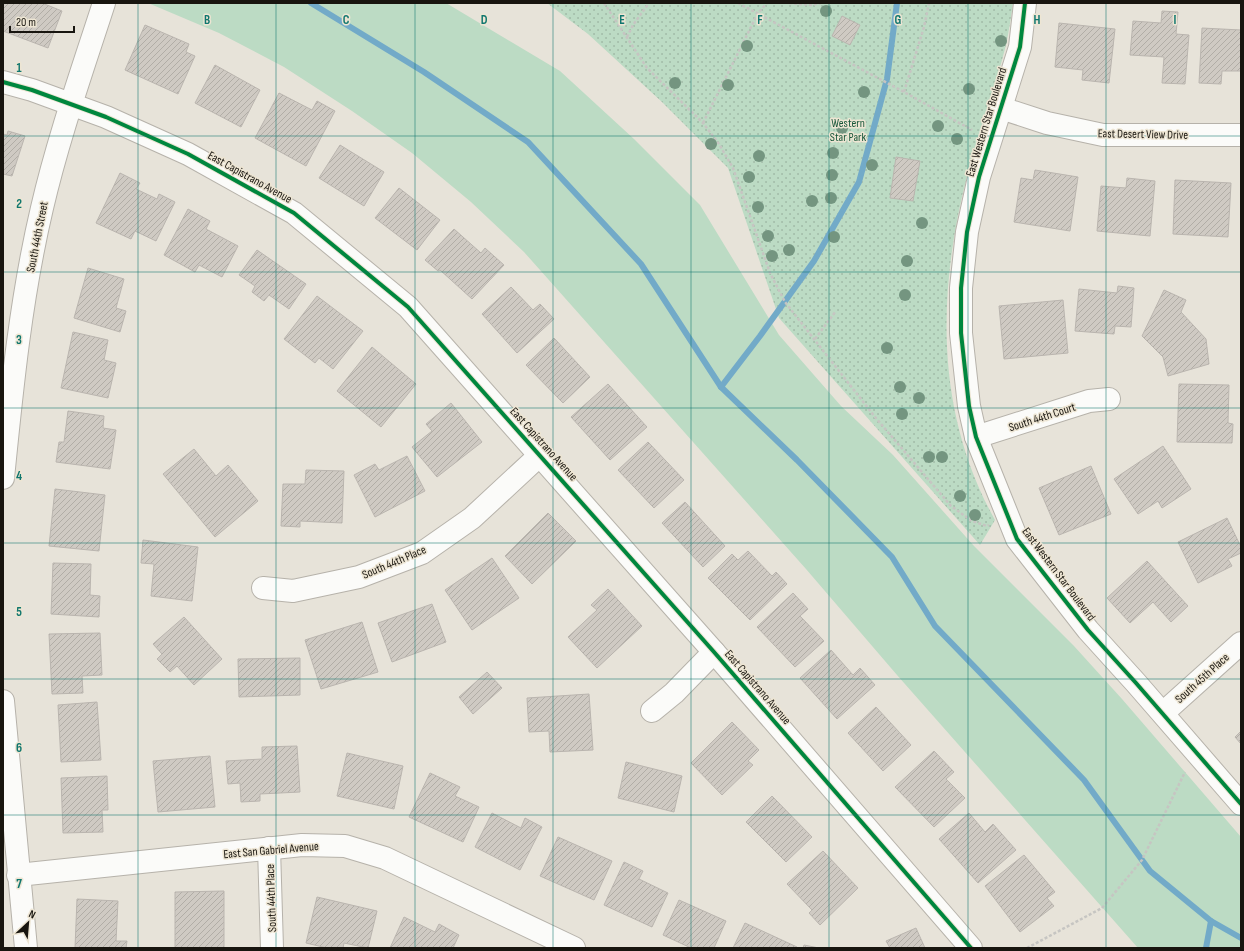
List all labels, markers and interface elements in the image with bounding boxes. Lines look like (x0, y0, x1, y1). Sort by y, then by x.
scale bar (10, 8, 74, 34)
text: B (204, 12, 210, 28)
text: C (343, 12, 350, 28)
text: D (481, 12, 488, 28)
text: E (619, 12, 625, 28)
text: F (757, 12, 763, 28)
text: G (895, 12, 902, 28)
text: H (1034, 12, 1041, 28)
text: I (1174, 12, 1177, 28)
text: 20 m (16, 15, 36, 30)
text: 1 (16, 60, 22, 76)
street label: East Western Star Boulevard (963, 66, 1010, 178)
park label: Western Star Park (830, 116, 867, 145)
street label: East Desert View Drive (1098, 126, 1188, 143)
street label: East Capistrano Avenue (205, 148, 295, 207)
text: 2 (16, 196, 22, 212)
street label: South 44th Street (23, 200, 52, 274)
text: 3 (16, 332, 22, 348)
street label: South 44th Court (1007, 399, 1078, 435)
street label: East Capistrano Avenue (507, 404, 581, 484)
text: 4 (16, 468, 22, 484)
street label: East Western Star Boulevard (1019, 525, 1099, 624)
street label: South 44th Place (360, 542, 429, 583)
text: 5 (16, 604, 22, 620)
street label: East Capistrano Avenue (721, 647, 794, 728)
street label: South 45th Place (1172, 650, 1233, 707)
text: 6 (16, 740, 22, 756)
street label: East San Gabriel Avenue (223, 839, 319, 862)
street label: South 44th Place (263, 864, 280, 932)
text: 7 (16, 876, 22, 892)
north arrow (8, 903, 48, 943)
text: N (27, 907, 38, 922)

